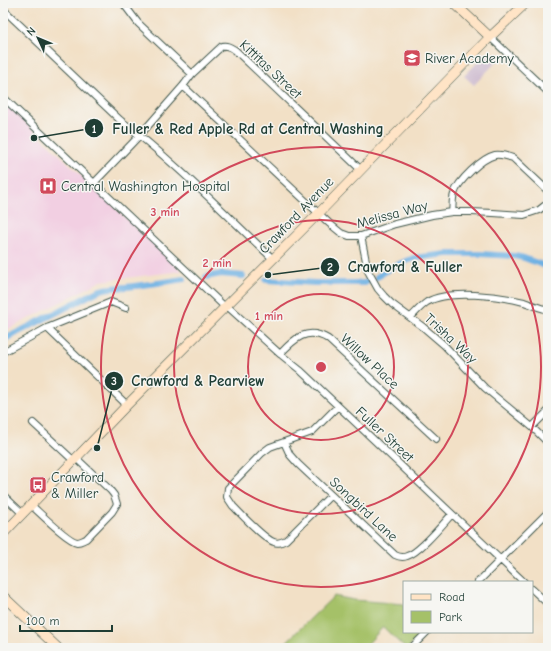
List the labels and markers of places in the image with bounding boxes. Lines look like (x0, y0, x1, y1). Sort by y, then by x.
school or university icon: River Academy (402, 48, 422, 68)
place label: River Academy (425, 50, 514, 67)
callout: Fuller & Red Apple Rd at Central Washing (84, 115, 392, 142)
hospital icon: Central Washington Hospital (38, 176, 58, 196)
place label: Central Washington Hospital (61, 178, 230, 195)
callout: Crawford & Fuller (320, 253, 470, 280)
centre of rings (314, 360, 328, 374)
callout: Crawford & Pearview (104, 367, 273, 394)
place label: Crawford & Miller (51, 469, 104, 502)
bus stop icon: Crawford & Miller (28, 475, 48, 495)

